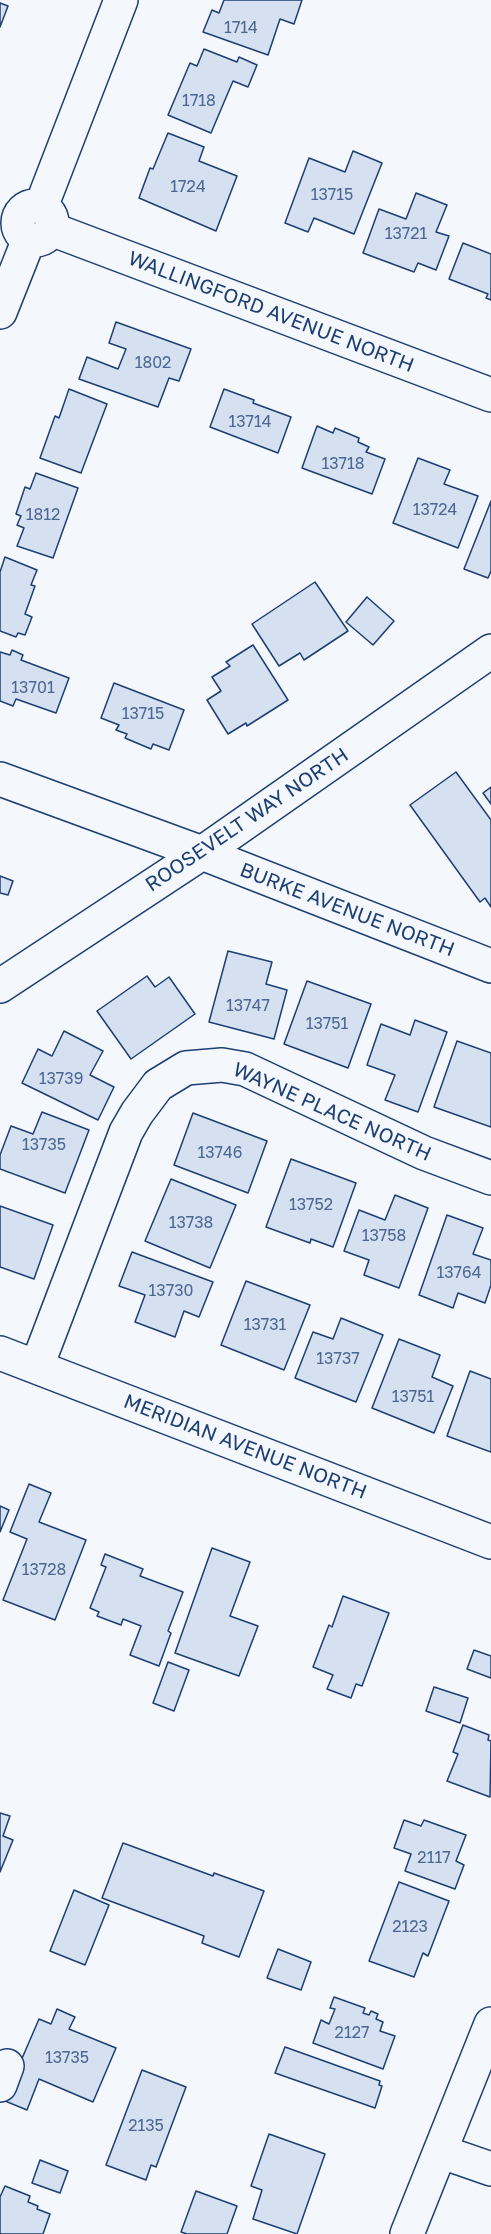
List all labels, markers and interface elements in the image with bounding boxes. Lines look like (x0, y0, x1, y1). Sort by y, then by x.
house number: 1714 (224, 18, 258, 38)
house number: 1718 (182, 91, 216, 111)
house number: 1724 (170, 177, 206, 197)
house number: 13715 (311, 185, 353, 205)
house number: 13721 (385, 224, 427, 244)
street label: WALLINGFORD AVENUE NORTH (125, 246, 417, 378)
house number: 1802 (135, 353, 171, 373)
house number: 13714 (228, 412, 272, 432)
house number: 13718 (321, 454, 365, 474)
house number: 13724 (413, 500, 457, 520)
house number: 1812 (26, 505, 60, 525)
house number: 13701 (11, 678, 55, 698)
house number: 13715 (122, 704, 164, 724)
street label: ROOSEVELT WAY NORTH (141, 743, 353, 897)
street label: BURKE AVENUE NORTH (236, 858, 458, 962)
house number: 13747 (226, 996, 270, 1016)
house number: 13751 (306, 1014, 348, 1034)
street label: WAYNE PLACE NORTH (229, 1057, 435, 1167)
house number: 13739 (39, 1069, 83, 1089)
house number: 13735 (22, 1135, 66, 1155)
house number: 13746 (197, 1143, 243, 1163)
house number: 13752 (289, 1195, 333, 1215)
house number: 13738 (169, 1213, 213, 1233)
house number: 13758 (362, 1226, 406, 1246)
house number: 13764 (436, 1263, 482, 1283)
house number: 13730 (149, 1281, 193, 1301)
house number: 13731 (244, 1315, 286, 1335)
house number: 13737 (316, 1349, 360, 1369)
house number: 13751 (392, 1387, 434, 1407)
street label: MERIDIAN AVENUE NORTH (120, 1390, 370, 1504)
house number: 13728 (22, 1560, 66, 1580)
house number: 2117 (417, 1848, 451, 1868)
house number: 2123 (392, 1917, 428, 1937)
house number: 2127 (335, 2023, 369, 2043)
house number: 13735 (45, 2048, 89, 2068)
house number: 2135 (128, 2116, 164, 2136)

